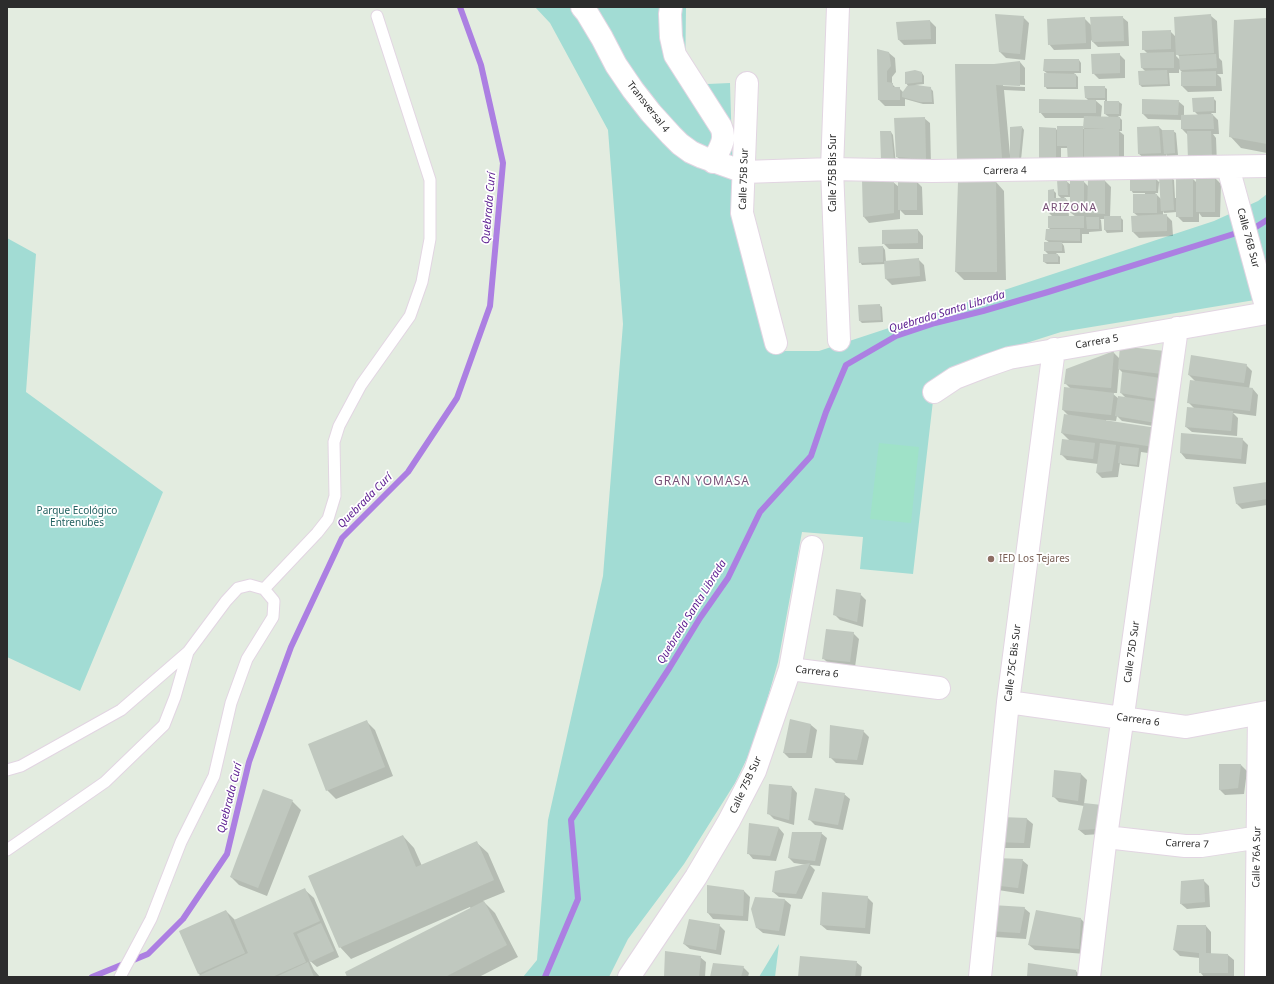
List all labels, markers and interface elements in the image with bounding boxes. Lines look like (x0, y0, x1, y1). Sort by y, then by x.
street label: Transversal 4 (624, 79, 672, 135)
street label: Calle 75B Bis Sur (827, 134, 839, 212)
street label: Calle 75B Sur (737, 148, 751, 210)
street label: Carrera 4 (983, 165, 1027, 177)
water label: Quebrada Curí (479, 172, 499, 244)
district label: ARIZONA (1043, 201, 1097, 215)
street label: Calle 76B Sur (1234, 207, 1262, 269)
water label: Quebrada Santa Librada (887, 288, 1007, 336)
street label: Carrera 5 (1075, 332, 1119, 352)
water label: Quebrada Curí (335, 471, 395, 531)
district label: GRAN YOMASA (654, 475, 750, 489)
park label: Parque Ecológico Entrenubes (37, 505, 117, 528)
place label: IED Los Tejares (999, 553, 1070, 565)
marker: IED Los Tejares (986, 554, 996, 564)
water label: Quebrada Santa Librada (654, 557, 730, 667)
street label: Calle 75D Sur (1122, 620, 1142, 684)
street label: Calle 75C Bis Sur (1002, 624, 1024, 702)
street label: Carrera 6 (795, 663, 839, 681)
street label: Carrera 6 (1116, 711, 1160, 729)
street label: Calle 75B Sur (728, 755, 764, 815)
water label: Quebrada Curí (215, 761, 245, 835)
street label: Calle 76A Sur (1250, 826, 1264, 888)
street label: Carrera 7 (1165, 837, 1209, 851)

